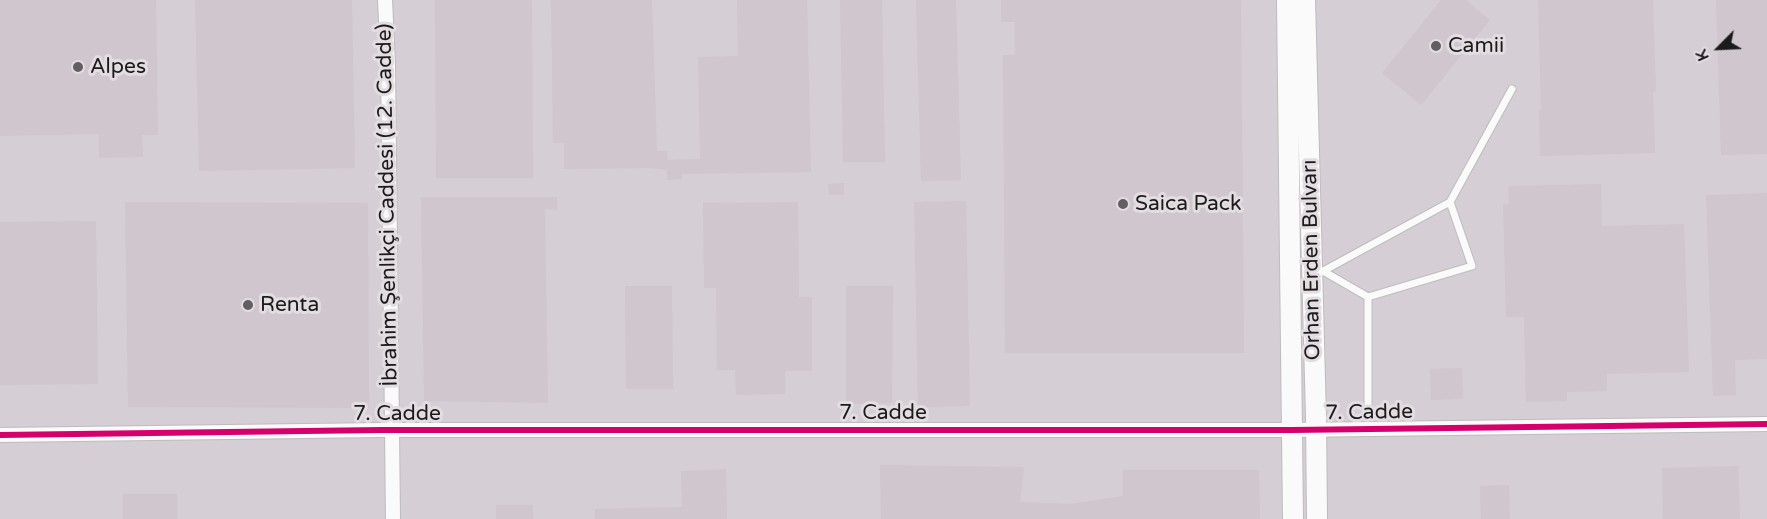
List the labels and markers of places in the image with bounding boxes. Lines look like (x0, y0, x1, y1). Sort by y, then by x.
place label: Camii (1448, 33, 1504, 59)
marker: Camii (1429, 39, 1443, 53)
place label: Alpes (90, 54, 146, 80)
marker: Alpes (71, 60, 85, 74)
place label: Saica Pack (1135, 191, 1241, 217)
marker: Saica Pack (1116, 197, 1130, 211)
place label: Renta (260, 292, 319, 318)
marker: Renta (241, 298, 255, 312)

